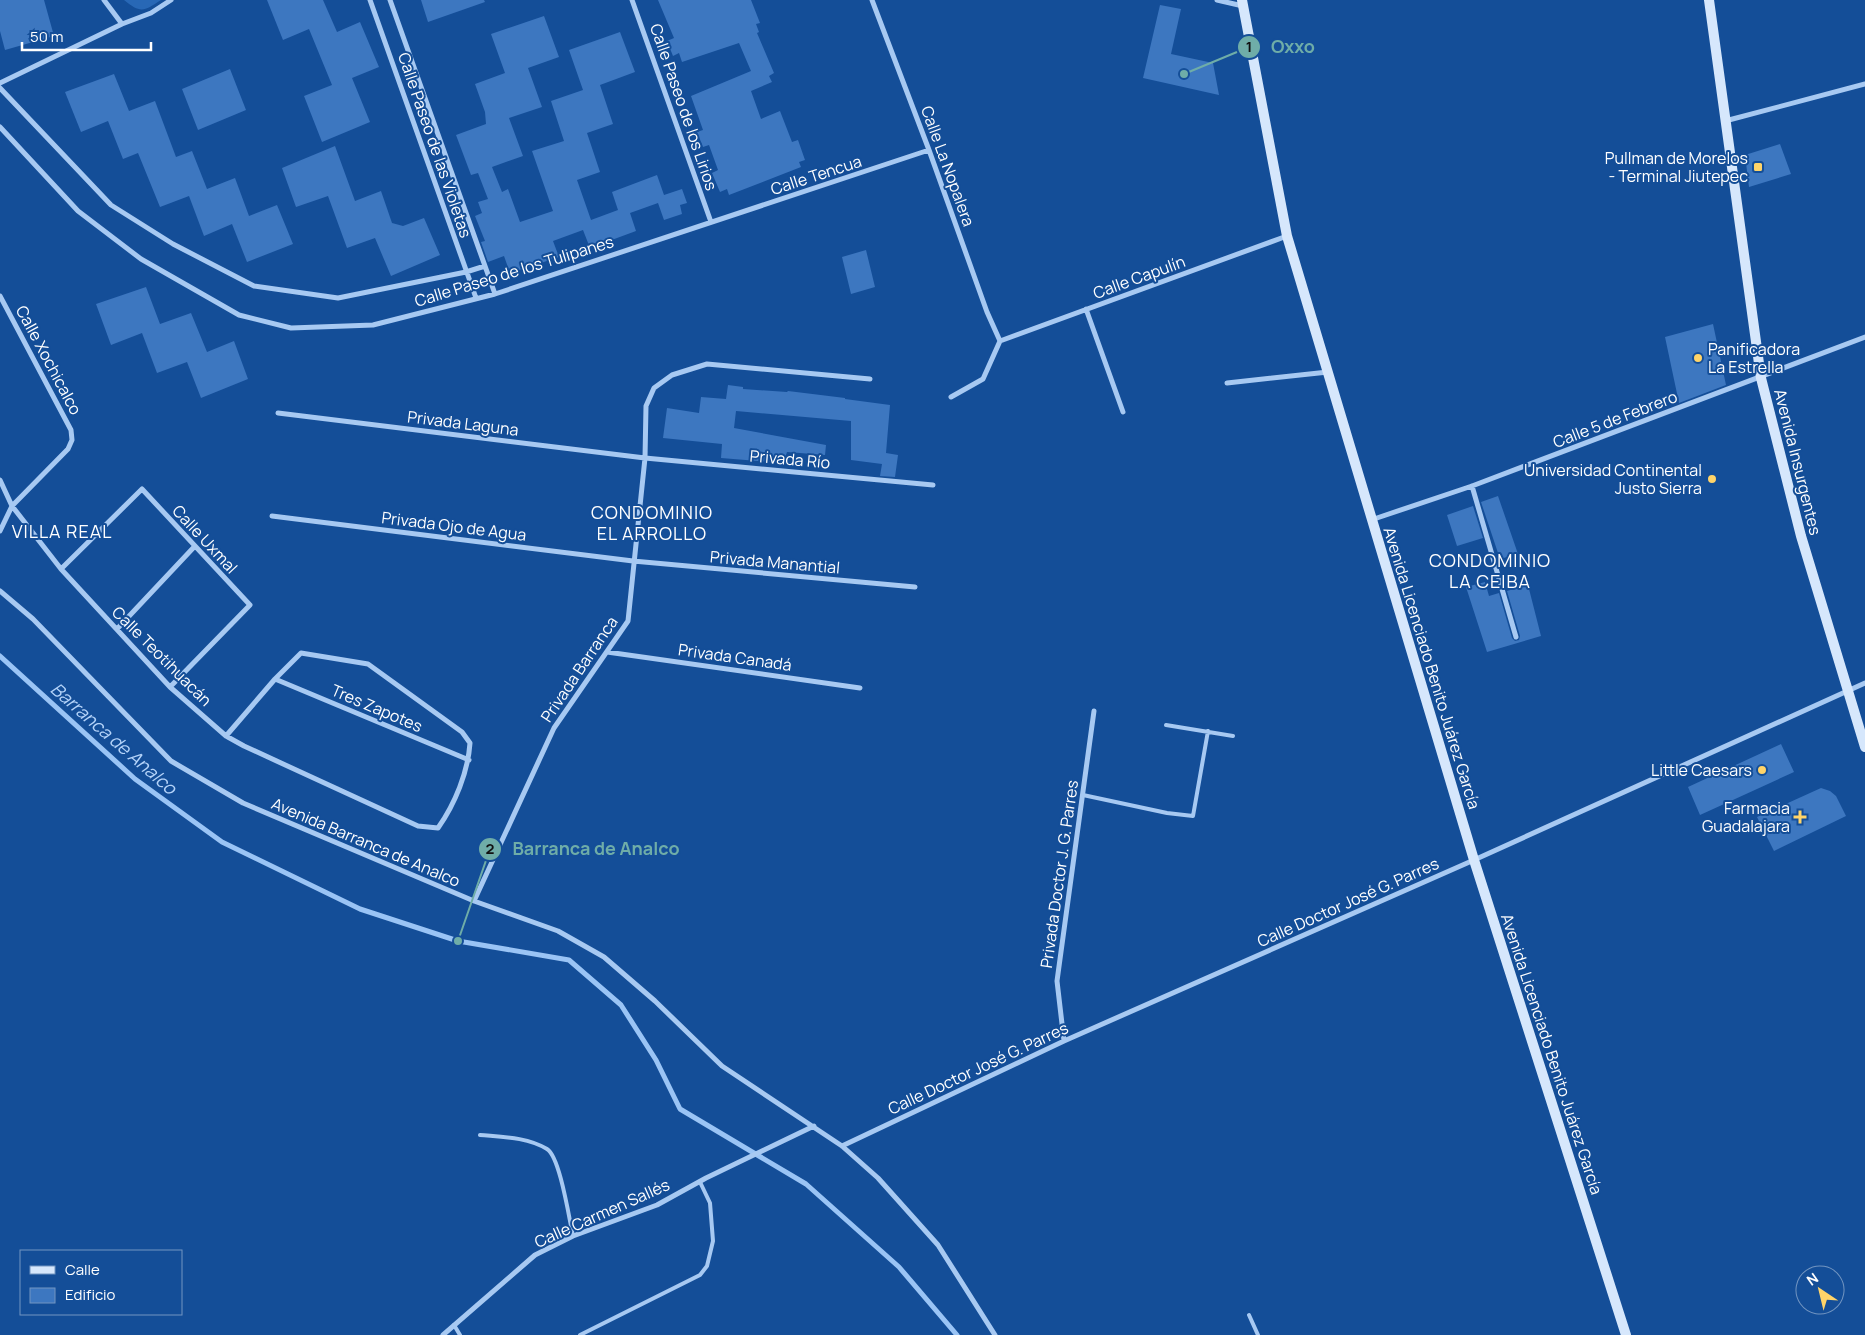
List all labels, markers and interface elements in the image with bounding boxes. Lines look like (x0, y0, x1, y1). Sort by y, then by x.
scale bar (22, 20, 151, 52)
street label: Calle Paseo de los Lirios (645, 21, 723, 193)
text: 50 m (30, 26, 64, 47)
callout: Oxxo (1237, 31, 1325, 64)
text: Oxxo (1271, 34, 1315, 58)
text: 1 (1246, 36, 1252, 57)
street label: Calle Paseo de las Violetas (393, 49, 477, 241)
street label: Calle La Nopalera (916, 103, 980, 229)
place label: Pullman de Morelos - Terminal Jiutepec (1605, 147, 1748, 187)
street label: Calle Tencua (768, 150, 864, 200)
marker: Pullman de Morelos - Terminal Jiutepec (1752, 161, 1764, 173)
street label: Calle Paseo de los Tulipanes (412, 230, 616, 312)
street label: Calle Capulín (1090, 250, 1188, 304)
street label: Calle Xochicalco (11, 302, 87, 418)
place label: Panificadora La Estrella (1708, 338, 1800, 378)
marker: Panificadora La Estrella (1692, 352, 1704, 364)
street label: Calle 5 de Febrero (1550, 385, 1680, 453)
street label: Avenida Insurgentes (1769, 387, 1827, 537)
street label: Privada Laguna (406, 405, 520, 441)
street label: Privada Río (749, 445, 831, 473)
place label: Universidad Continental Justo Sierra (1524, 459, 1702, 499)
marker: Universidad Continental Justo Sierra (1706, 473, 1718, 485)
street label: Calle Uxmal (168, 500, 242, 578)
district label: CONDOMINIO EL ARROLLO (591, 500, 713, 545)
street label: Privada Ojo de Agua (380, 506, 528, 546)
district label: VILLA REAL (12, 519, 112, 543)
street label: Avenida Licenciado Benito Juárez García (1378, 524, 1486, 812)
street label: Privada Manantial (709, 545, 841, 579)
district label: CONDOMINIO LA CEIBA (1429, 548, 1551, 593)
street label: Calle Teotihuacán (107, 601, 217, 711)
street label: Privada Barranca (535, 612, 623, 726)
street label: Privada Canadá (677, 638, 793, 676)
water label: Barranca de Analco (46, 677, 183, 800)
street label: Tres Zapotes (328, 679, 426, 737)
place label: Little Caesars (1651, 759, 1752, 781)
marker: Little Caesars (1756, 764, 1768, 776)
street label: Privada Doctor J. G. Parres (1035, 779, 1083, 969)
street label: Avenida Barranca de Analco (268, 792, 464, 892)
place label: Farmacia Guadalajara (1702, 797, 1790, 837)
marker: Farmacia Guadalajara (1794, 811, 1806, 823)
callout: Barranca de Analco (477, 832, 689, 865)
text: Barranca de Analco (512, 836, 680, 860)
text: 2 (486, 838, 495, 859)
street label: Calle Doctor José G. Parres (1254, 852, 1442, 952)
street label: Avenida Licenciado Benito Juárez García (1496, 911, 1608, 1197)
street label: Calle Doctor José G. Parres (884, 1016, 1072, 1120)
street label: Calle Carmen Sallés (531, 1173, 673, 1253)
legend (20, 1250, 182, 1315)
text: Calle (65, 1259, 100, 1280)
north arrow (1795, 1265, 1845, 1315)
text: N (1803, 1268, 1822, 1290)
text: Edificio (65, 1284, 116, 1305)

